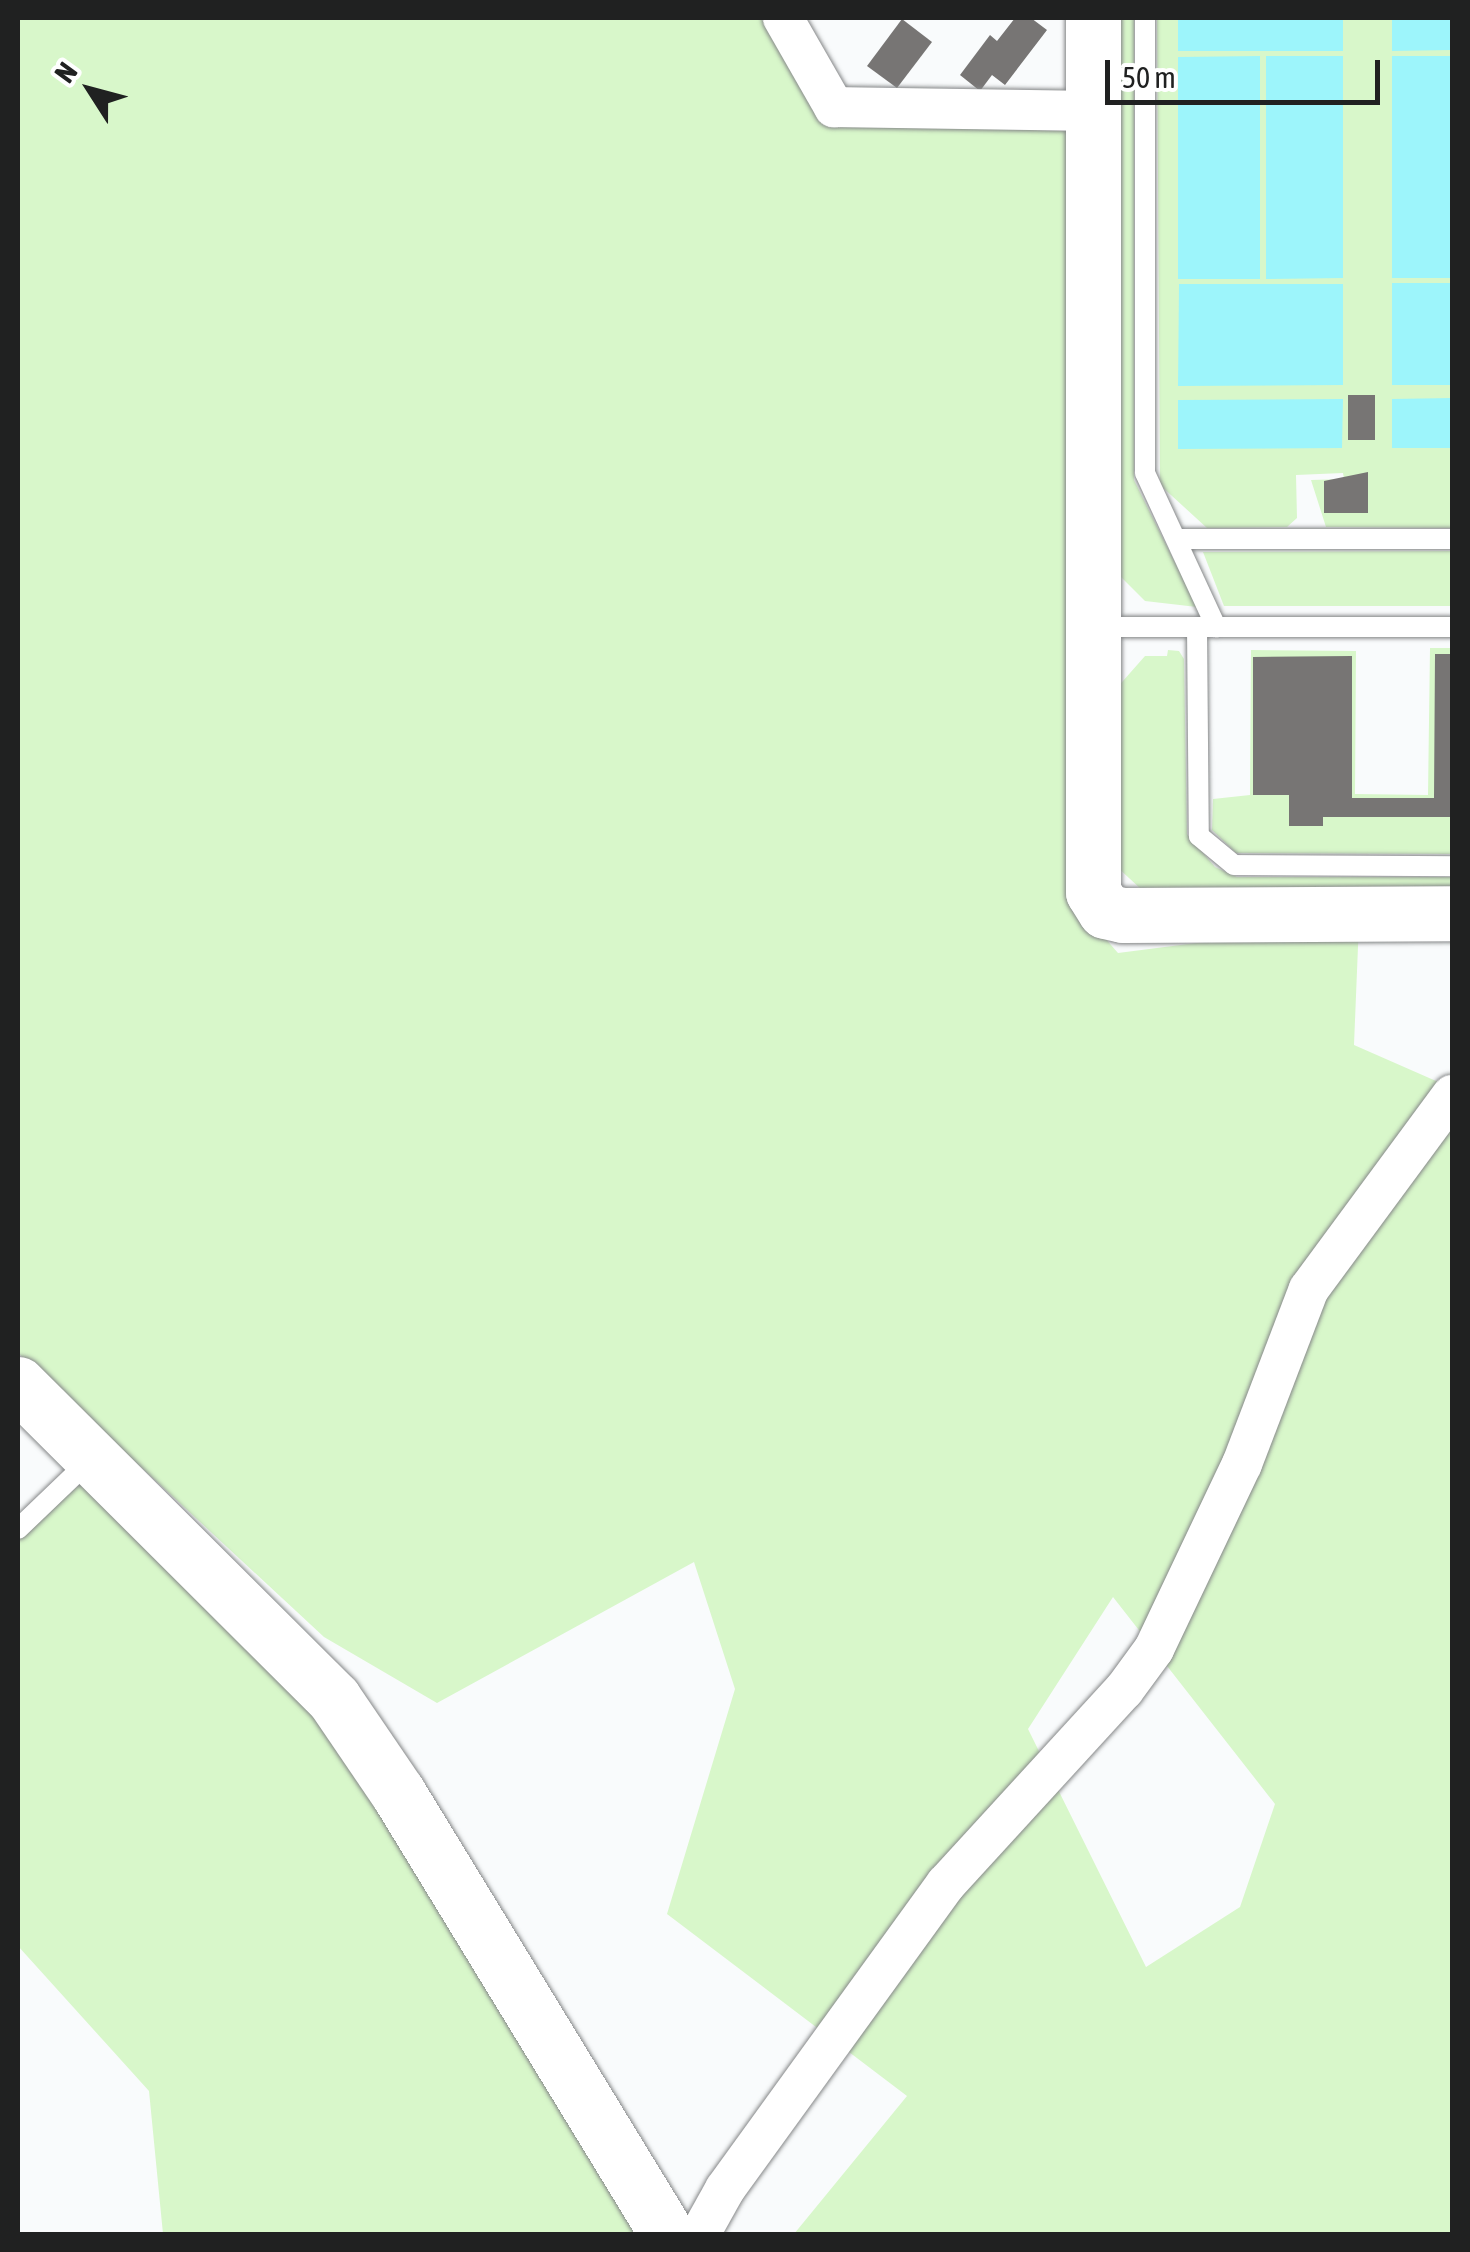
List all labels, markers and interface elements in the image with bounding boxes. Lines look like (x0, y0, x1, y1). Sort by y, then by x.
north arrow (40, 40, 140, 140)
scale bar (1110, 40, 1385, 102)
text: N (48, 56, 84, 88)
text: 50 m (1122, 60, 1176, 94)

